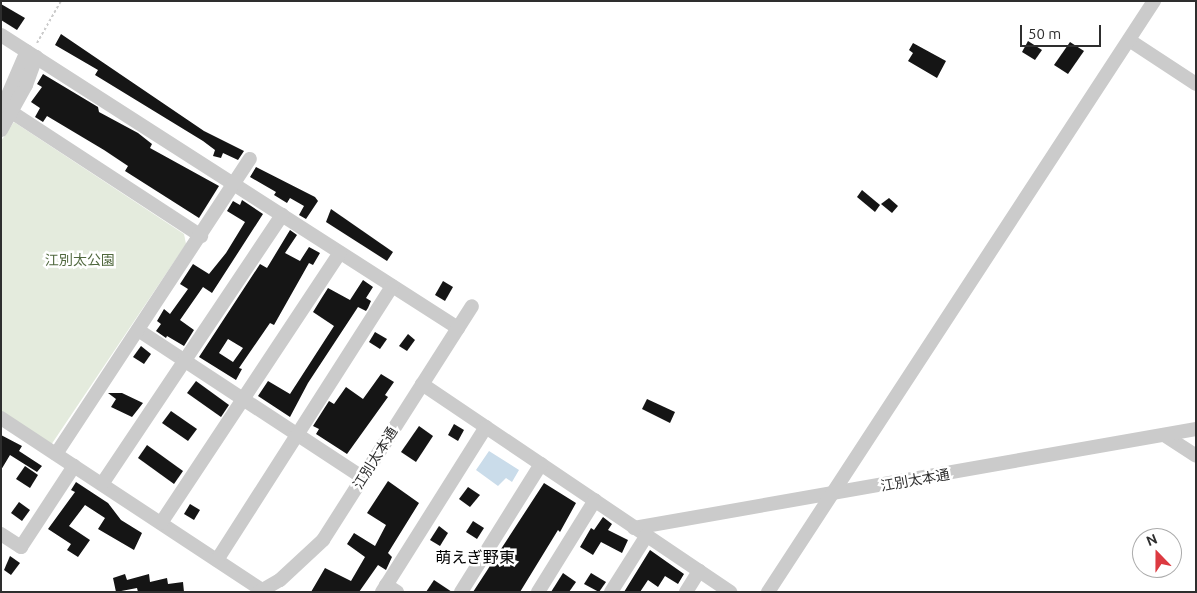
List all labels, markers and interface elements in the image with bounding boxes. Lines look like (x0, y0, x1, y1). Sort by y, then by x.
scale bar (1022, 15, 1103, 47)
text: 50 m (1028, 25, 1061, 42)
park label: 江別太公園 (45, 252, 115, 268)
street label: 江別太本通 (349, 424, 401, 492)
street label: 江別太本通 (879, 466, 951, 494)
north arrow (1132, 528, 1182, 578)
text: N (1144, 531, 1160, 549)
district label: 萌えぎ野東 (435, 547, 515, 567)

